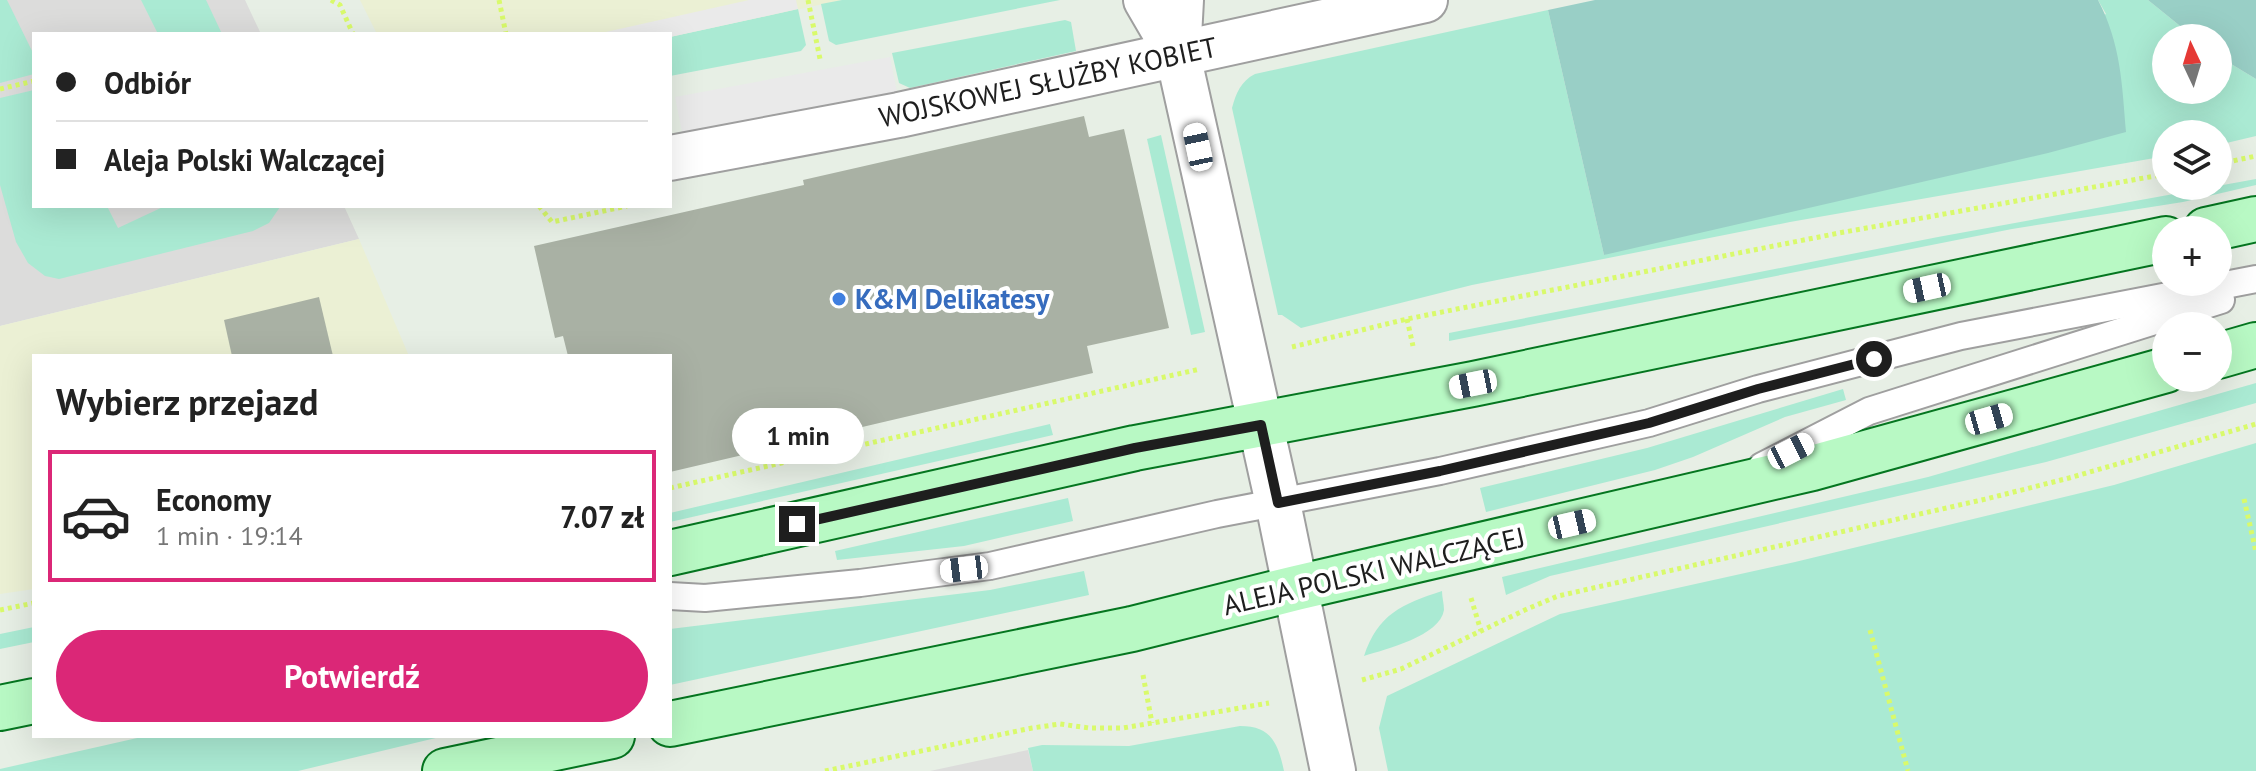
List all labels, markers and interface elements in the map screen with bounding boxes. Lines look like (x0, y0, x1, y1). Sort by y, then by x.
north arrow (2152, 24, 2232, 104)
map controls (2152, 24, 2232, 392)
street label: WOJSKOWEJ SŁUŻBY KOBIET (876, 28, 1221, 135)
text: Odbiór (104, 63, 191, 102)
button: layers (2152, 120, 2232, 200)
car (1181, 121, 1215, 173)
text: Aleja Polski Walczącej (104, 140, 385, 179)
button: + (2152, 216, 2232, 296)
car (1901, 271, 1953, 305)
place label: K&M Delikatesy (855, 280, 1050, 317)
marker: K&M Delikatesy (830, 290, 848, 308)
button: − (2152, 312, 2232, 392)
route start (1856, 341, 1892, 377)
car (1447, 368, 1499, 400)
text: Wybierz przejazd (56, 378, 318, 425)
car (1963, 401, 2015, 437)
callout: 1 min (731, 408, 863, 464)
text: 1 min (766, 419, 830, 452)
car (1764, 429, 1818, 473)
icon: car (60, 480, 132, 552)
text: Economy (156, 480, 271, 519)
text: 7.07 zł (560, 497, 644, 536)
route end (779, 506, 815, 542)
car (1546, 507, 1598, 541)
street label: ALEJA POLSKI WALCZĄCEJ (1219, 518, 1529, 623)
text: 1 min · 19:14 (156, 519, 303, 552)
car (939, 554, 989, 584)
button: Potwierdź (56, 630, 648, 722)

